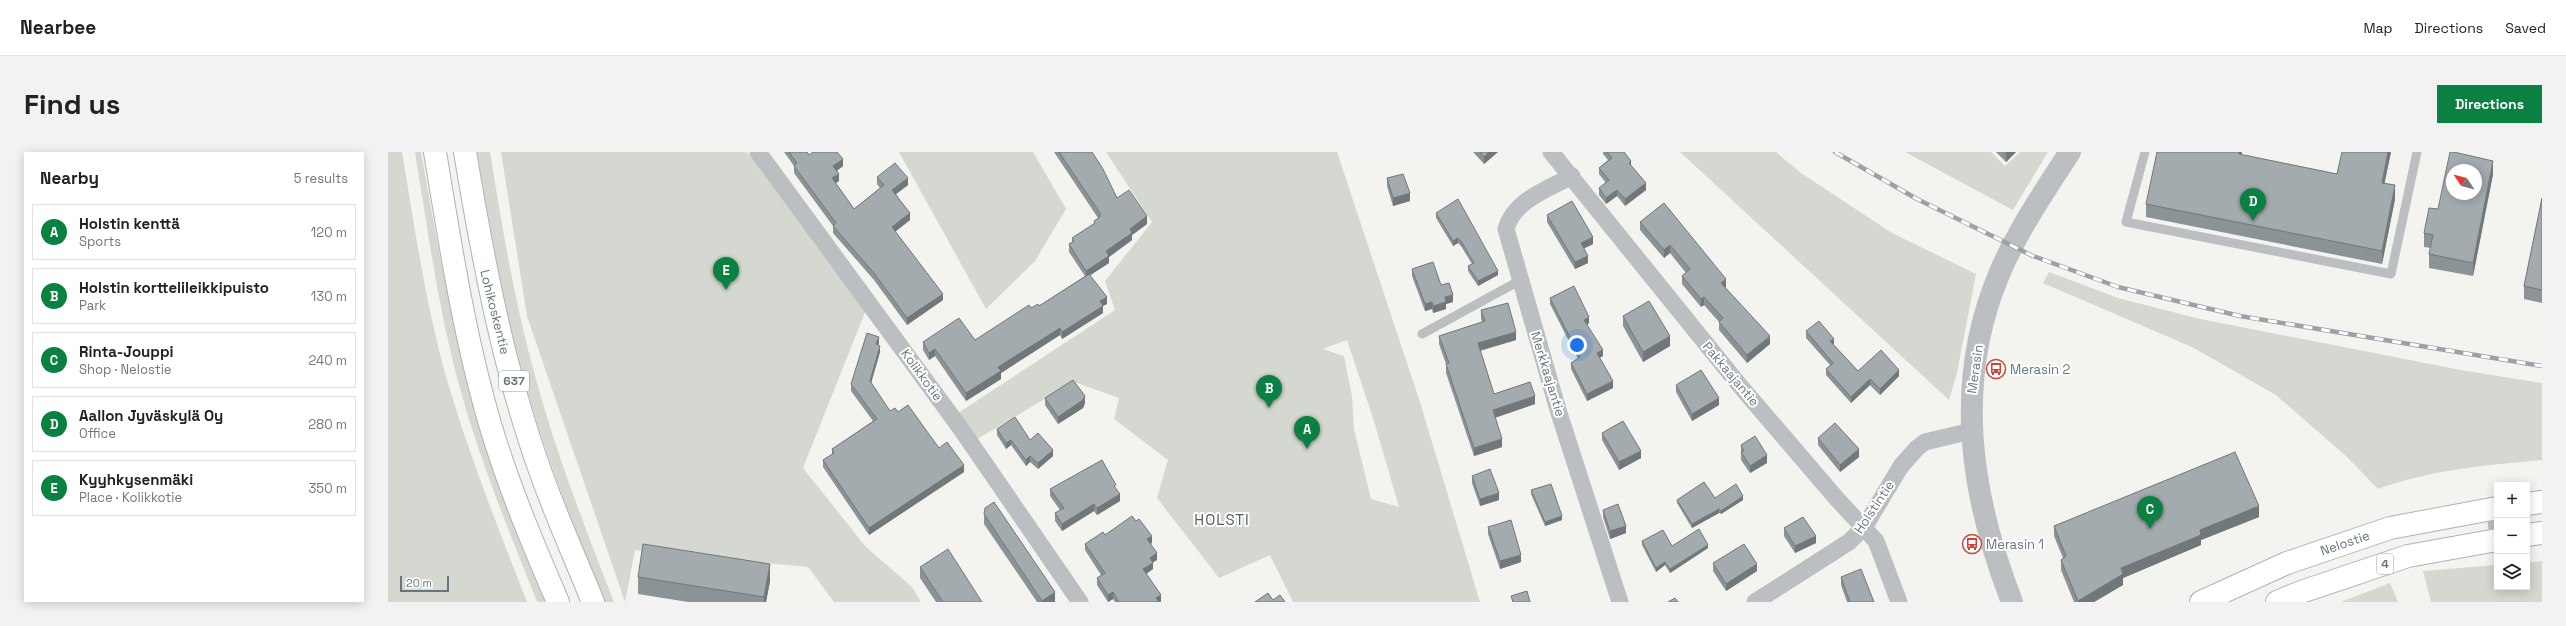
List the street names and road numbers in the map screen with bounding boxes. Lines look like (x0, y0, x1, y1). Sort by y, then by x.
street label: Lohikoskentie (476, 268, 514, 356)
street label: Merkkaajantie (1527, 329, 1569, 419)
street label: Pakkaajantie (1699, 338, 1763, 410)
street label: Merasin (1963, 344, 1987, 394)
street label: Kolikkotie (897, 346, 947, 404)
road number: 637 (499, 371, 529, 391)
street label: Holstintie (1850, 477, 1898, 537)
street label: Nelostie (2318, 527, 2372, 559)
road number: 4 (2377, 554, 2393, 574)

